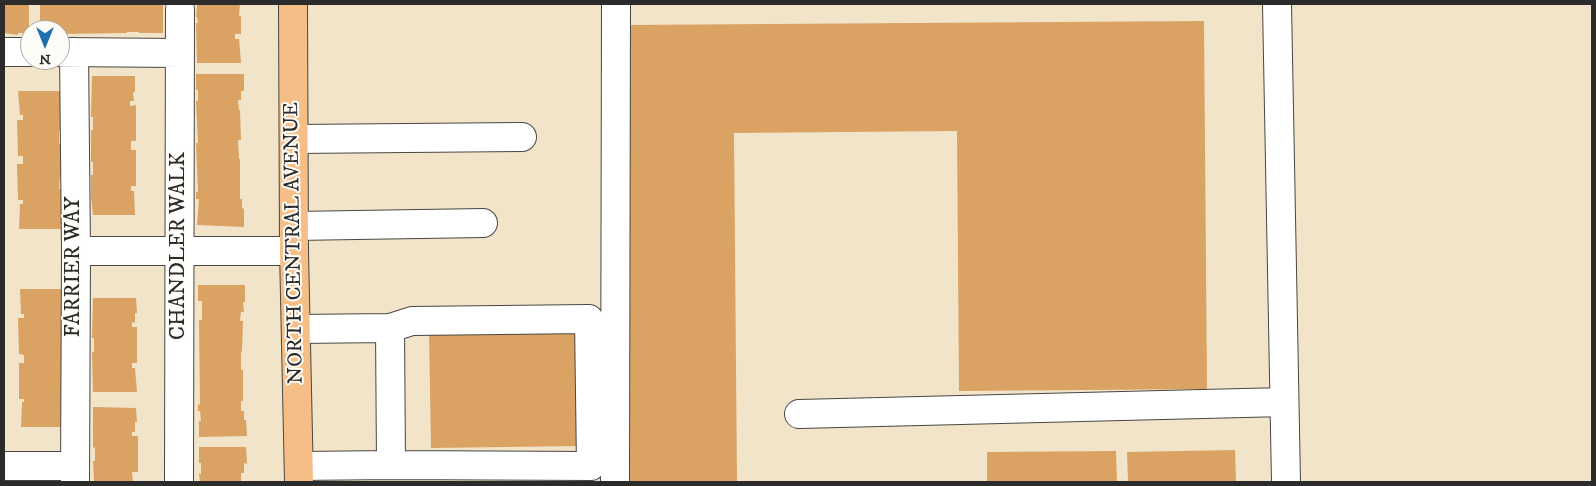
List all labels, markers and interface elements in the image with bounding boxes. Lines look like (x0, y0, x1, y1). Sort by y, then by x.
north arrow (20, 20, 70, 70)
text: N (39, 50, 51, 68)
street label: NORTH CENTRAL AVENUE (280, 102, 310, 384)
street label: CHANDLER WALK (167, 152, 193, 340)
street label: FARRIER WAY (62, 197, 88, 337)

